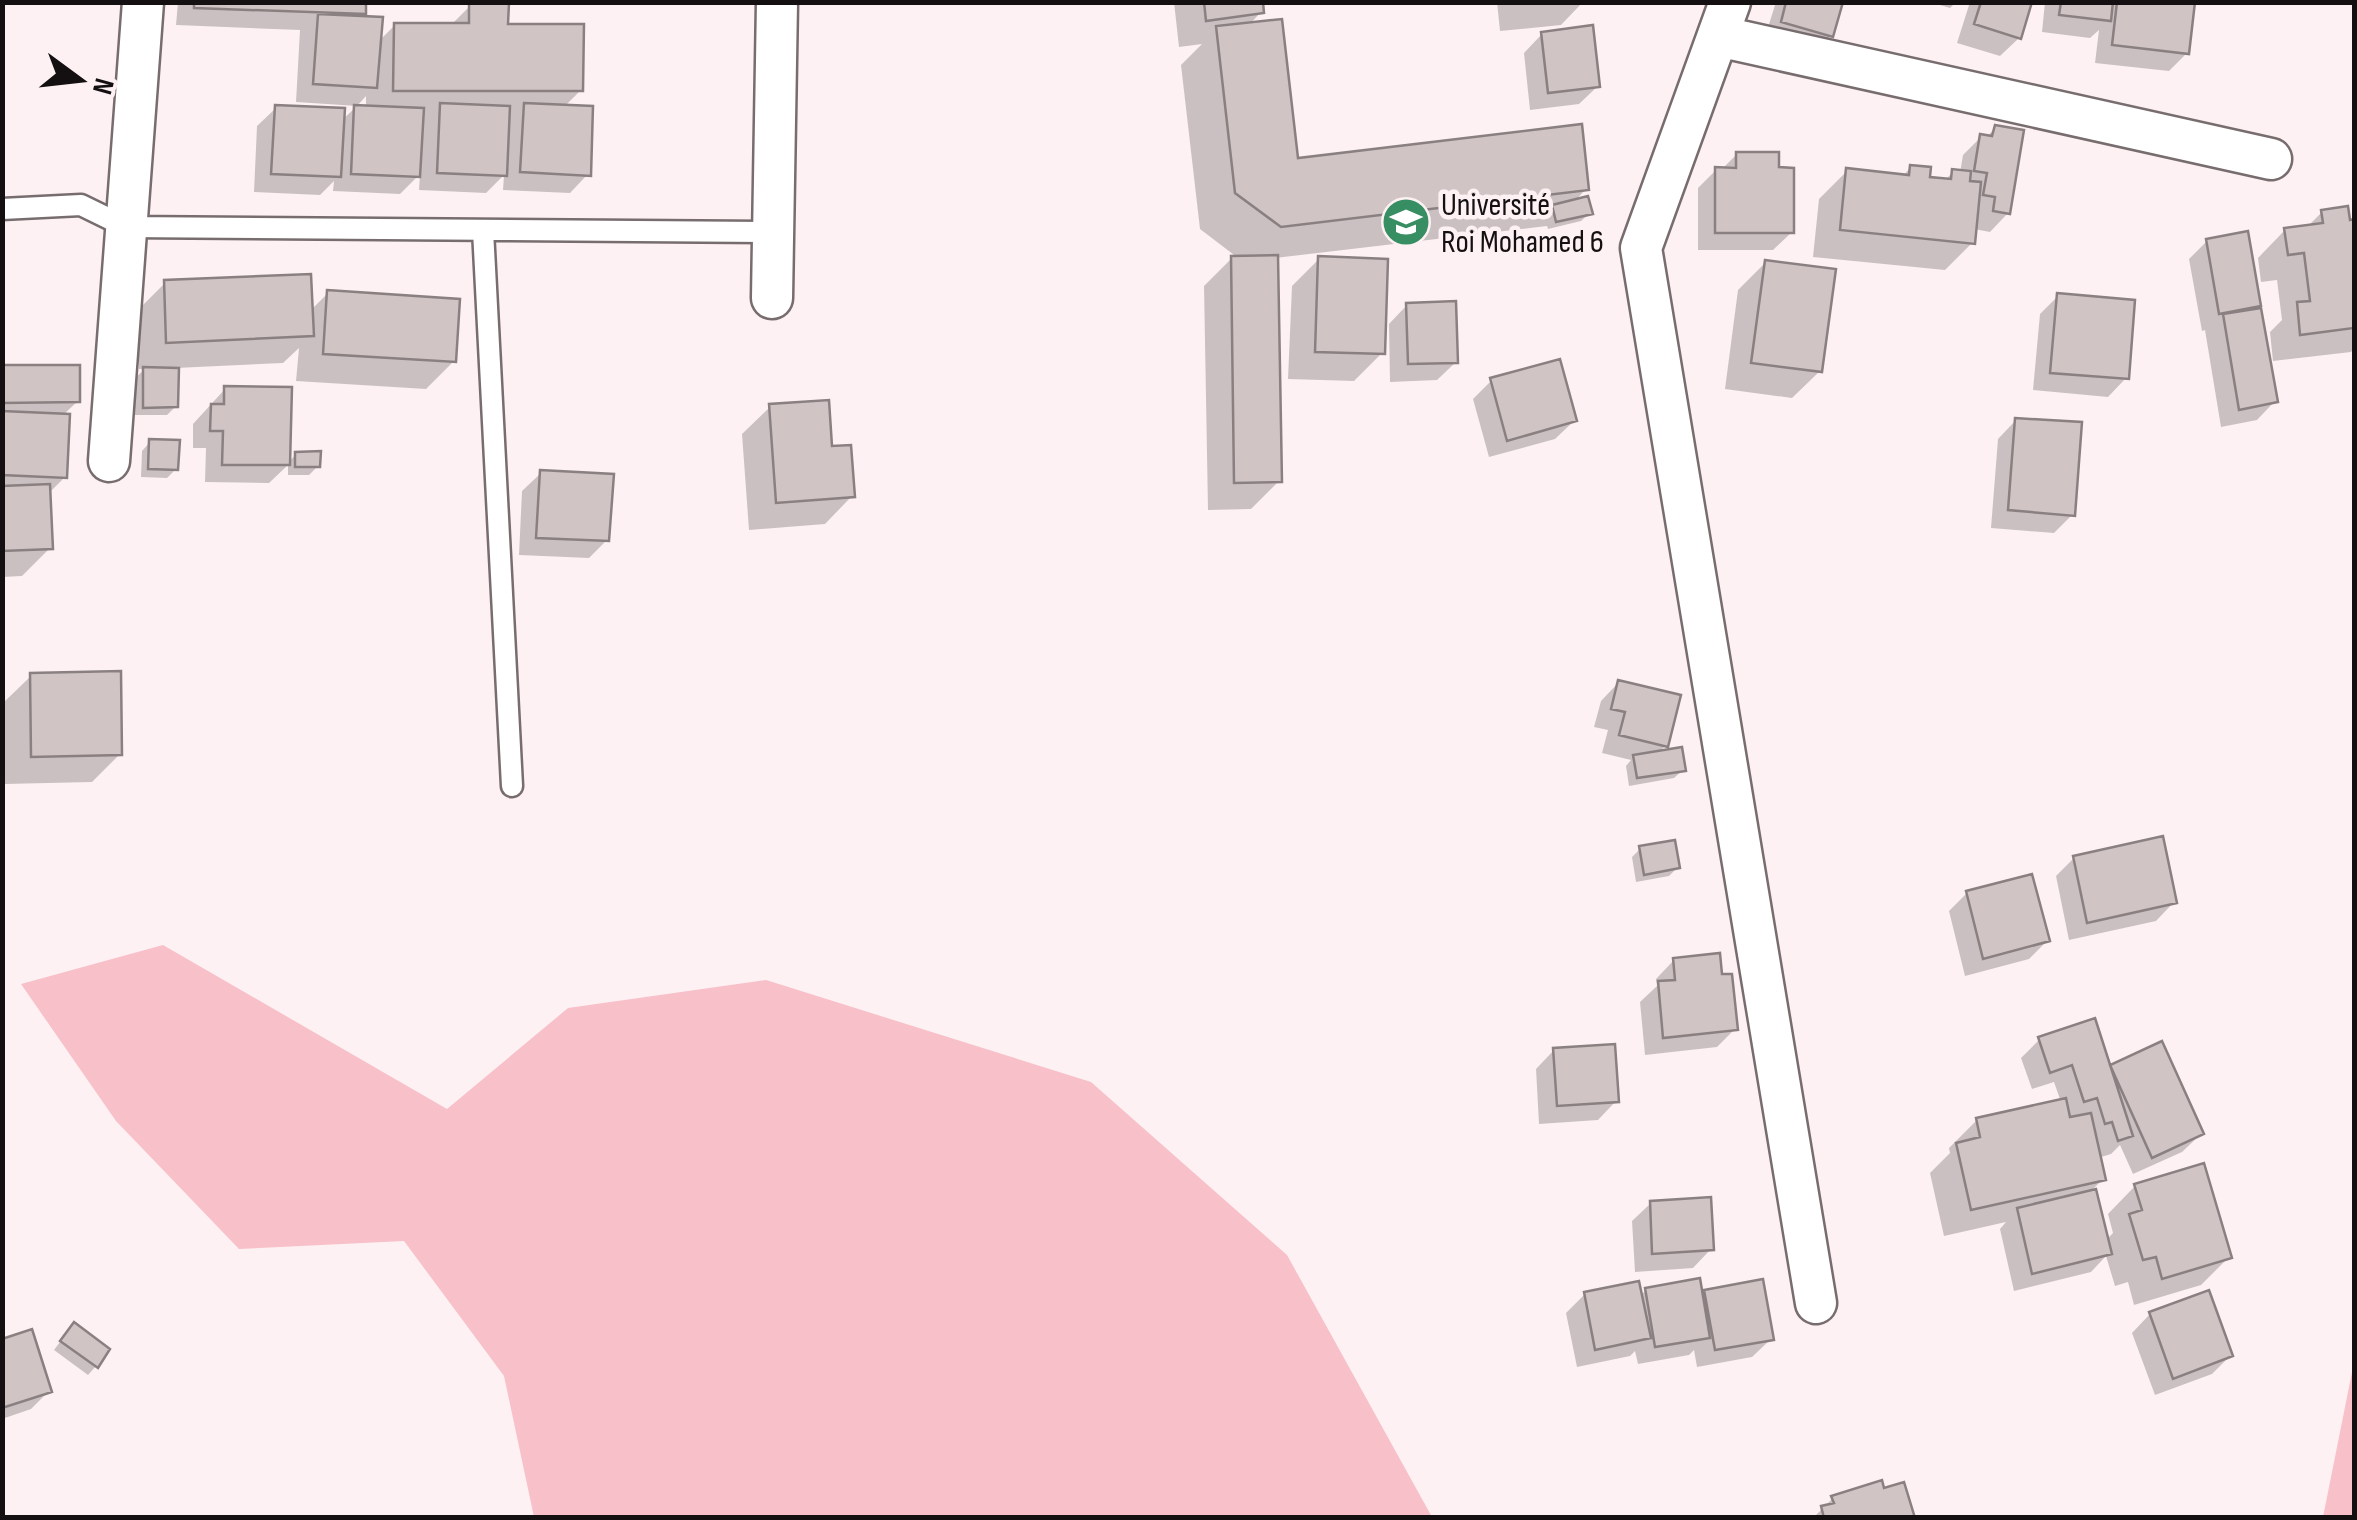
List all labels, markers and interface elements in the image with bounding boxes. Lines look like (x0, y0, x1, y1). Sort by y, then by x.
north arrow (30, 30, 130, 130)
text: N (85, 75, 121, 98)
place label: Université Roi Mohamed 6 (1441, 186, 1604, 262)
school or university icon: Université Roi Mohamed 6 (1380, 196, 1432, 248)

